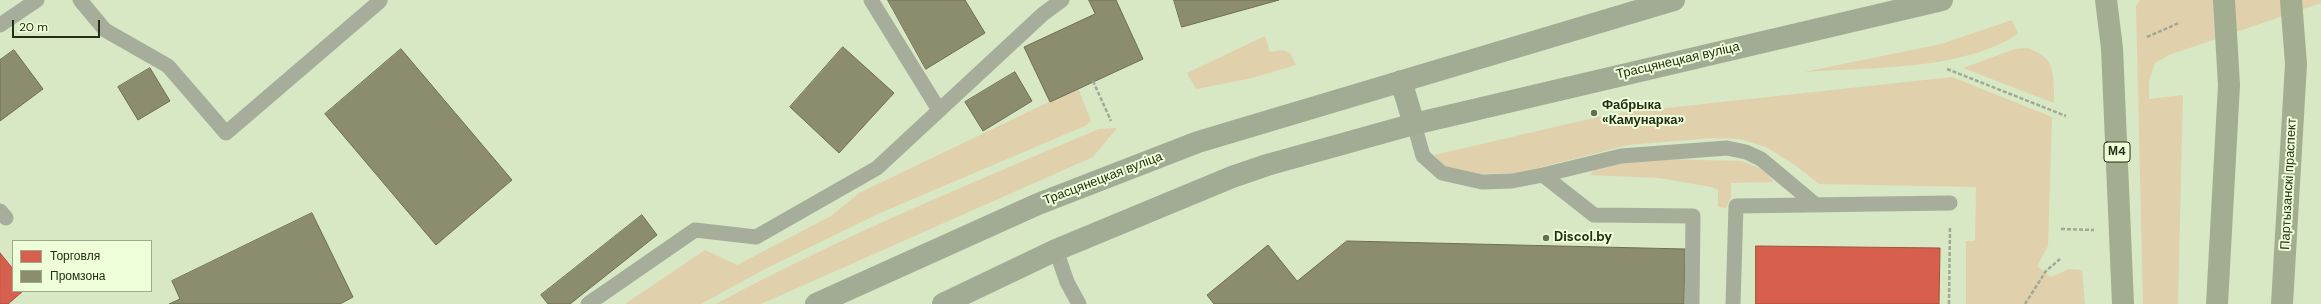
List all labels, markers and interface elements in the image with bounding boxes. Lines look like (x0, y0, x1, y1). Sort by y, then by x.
scale bar (14, 12, 102, 38)
text: 20 m (19, 19, 48, 35)
street label: Трасцянецкая вуліца (1615, 39, 1741, 83)
place label: Фабрыка «Камунарка» (1602, 98, 1684, 129)
marker: Фабрыка «Камунарка» (1589, 108, 1599, 118)
street label: Партызанскі праспект (2278, 118, 2300, 250)
road number: М4 (2104, 142, 2130, 162)
street label: Трасцянецкая вуліца (1041, 149, 1165, 209)
place label: Discol.by (1554, 230, 1612, 246)
marker: Discol.by (1541, 233, 1551, 243)
legend (12, 240, 152, 292)
text: Торговля (50, 248, 100, 264)
text: Промзона (50, 268, 105, 284)

